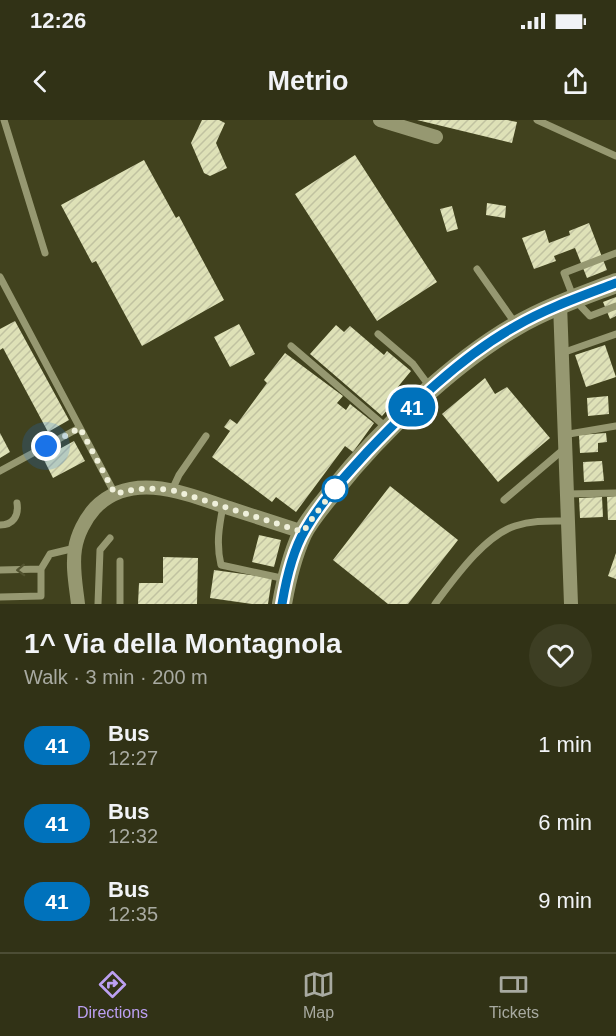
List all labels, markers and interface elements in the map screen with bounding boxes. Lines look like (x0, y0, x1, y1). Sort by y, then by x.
text: 12:26 (30, 8, 86, 33)
icon: back (24, 65, 57, 98)
icon: share (559, 65, 592, 98)
text: Metrio (268, 66, 349, 96)
line badge: 41 (385, 388, 439, 426)
text: 41 (400, 396, 424, 419)
your location (31, 431, 61, 461)
unlabelled marker (322, 476, 348, 502)
one-way arrow (16, 563, 25, 576)
button: heart (529, 624, 592, 687)
text: 1^ Via della Montagnola (24, 628, 342, 659)
text: Walk · 3 min · 200 m (24, 666, 208, 688)
text: Bus (108, 721, 150, 746)
text: 1 min (538, 732, 592, 757)
text: 41 (45, 734, 69, 757)
text: 12:27 (108, 747, 158, 769)
text: Bus (108, 799, 150, 824)
text: 6 min (538, 810, 592, 835)
text: 41 (45, 812, 69, 835)
text: 12:32 (108, 825, 158, 847)
text: Bus (108, 877, 150, 902)
text: 9 min (538, 888, 592, 913)
text: 41 (45, 890, 69, 913)
text: 12:35 (108, 903, 158, 925)
tab: Directions (77, 968, 148, 1022)
tab: Map (302, 968, 335, 1022)
tab: Tickets (489, 968, 539, 1022)

